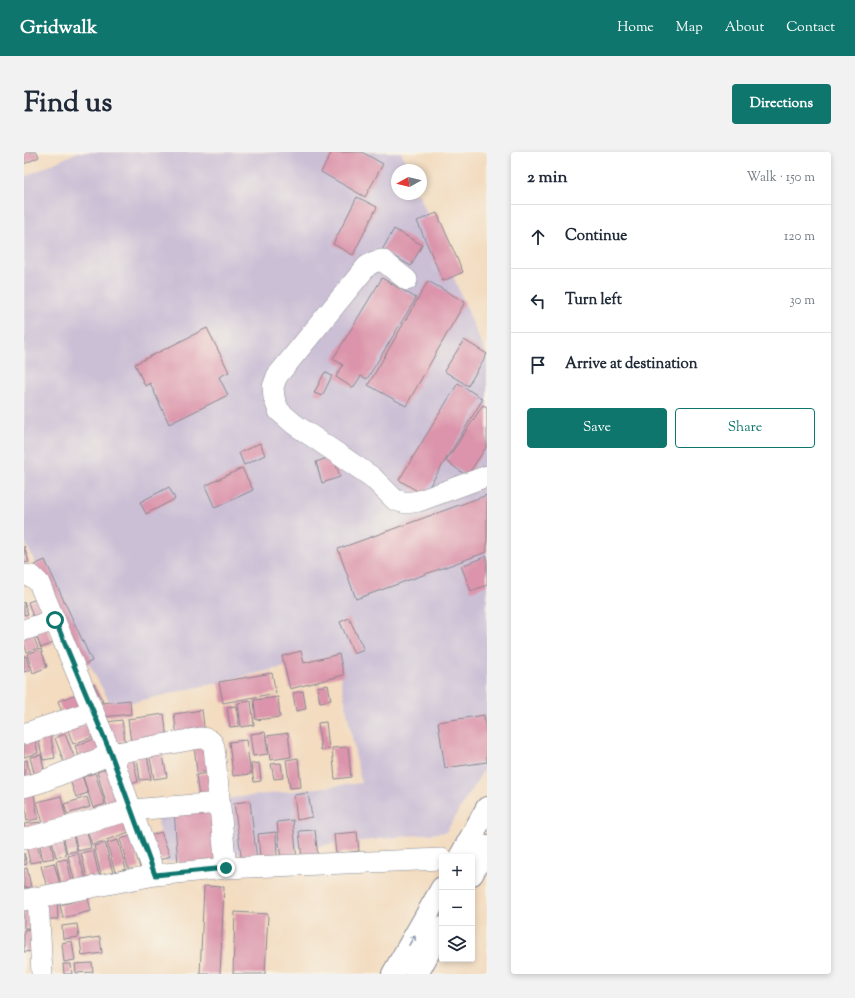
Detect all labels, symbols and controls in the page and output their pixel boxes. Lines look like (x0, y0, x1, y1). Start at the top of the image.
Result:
text: Gridwalk (20, 15, 97, 42)
text: Home (617, 18, 654, 38)
text: Map (676, 18, 703, 38)
text: About (725, 18, 764, 38)
text: Contact (786, 18, 835, 38)
text: Find us (24, 84, 112, 124)
button: Directions (732, 84, 831, 124)
north arrow (391, 164, 427, 200)
text: 2 min (527, 166, 568, 190)
text: Walk · 150 m (746, 169, 815, 187)
icon: ahead (527, 226, 549, 248)
text: Continue (565, 226, 627, 247)
text: 120 m (784, 228, 815, 246)
icon: left (527, 290, 549, 312)
text: Turn left (565, 290, 622, 311)
text: 30 m (789, 292, 815, 310)
icon: arrive (527, 354, 549, 376)
text: Arrive at destination (565, 354, 698, 375)
button: Save (527, 408, 667, 448)
button: Share (675, 408, 815, 448)
route start (46, 611, 64, 629)
map controls (439, 854, 475, 962)
button: + (439, 854, 475, 890)
route end (217, 859, 235, 877)
button: − (439, 890, 475, 926)
button: layers (439, 926, 475, 962)
one-way arrow (409, 934, 417, 946)

